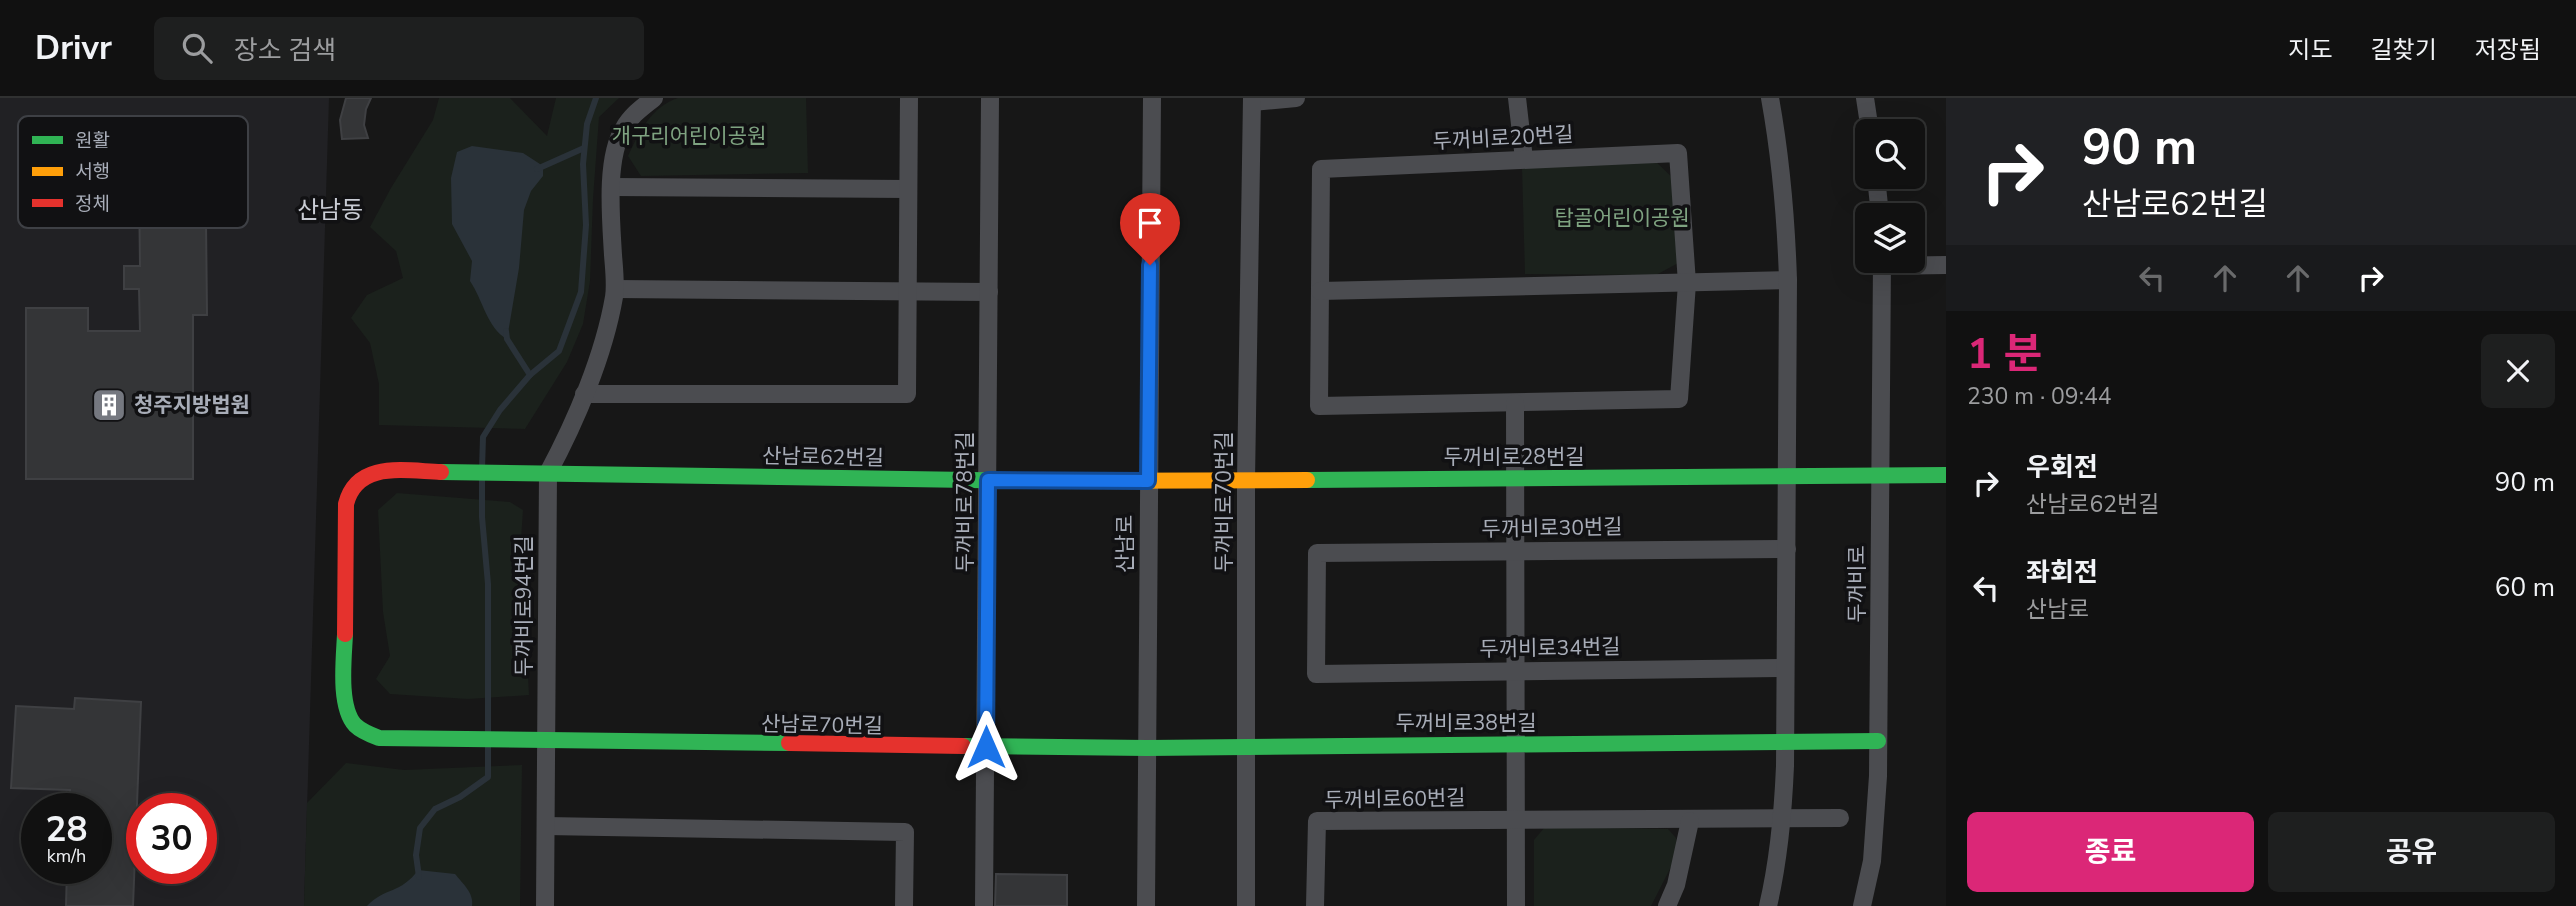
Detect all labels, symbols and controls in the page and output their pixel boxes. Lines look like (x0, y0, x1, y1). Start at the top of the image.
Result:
search box (154, 17, 644, 80)
text: Drivr (35, 26, 112, 71)
icon: search (178, 29, 216, 67)
text: 장소 검색 (234, 33, 336, 68)
text: 지도 (2288, 34, 2333, 66)
text: 길찾기 (2371, 34, 2437, 66)
text: 저장됨 (2475, 34, 2541, 66)
text: 90 m (2082, 114, 2197, 181)
legend (18, 116, 248, 228)
map controls (1855, 119, 1925, 273)
button: search (1855, 119, 1925, 189)
street label: 두꺼비로20번길 (1432, 120, 1574, 156)
park label: 개구리어린이공원 (612, 122, 766, 150)
icon: right (1967, 126, 2058, 217)
text: 원활 (75, 128, 110, 154)
text: 서행 (75, 159, 110, 185)
text: 산남로62번길 (2082, 183, 2268, 226)
text: 정체 (75, 191, 110, 217)
pin (1120, 193, 1180, 265)
district label: 산남동 (297, 194, 363, 226)
button: layers (1855, 203, 1925, 273)
icon: arrive (1131, 204, 1169, 242)
park label: 탑골어린이공원 (1554, 204, 1690, 232)
icon: left (2133, 259, 2171, 297)
icon: ahead (2206, 259, 2244, 297)
icon: ahead (2279, 259, 2317, 297)
icon: right (2352, 259, 2390, 297)
text: 1 분 (1967, 326, 2042, 383)
button: close (2481, 334, 2555, 408)
text: 230 m · 09:44 (1967, 381, 2112, 412)
building icon: 청주지방법원 (90, 386, 128, 424)
place label: 청주지방법원 (134, 391, 250, 419)
street label: 두꺼비로78번길 (951, 431, 979, 573)
street label: 두꺼비로70번길 (1210, 431, 1238, 573)
street label: 산남로62번길 (762, 442, 884, 472)
street label: 두꺼비로28번길 (1443, 443, 1585, 471)
text: 우회전 (2026, 450, 2098, 485)
icon: right (1967, 464, 2005, 502)
text: 90 m (2495, 465, 2555, 500)
text: 산남로62번길 (2026, 489, 2159, 520)
street label: 두꺼비로30번길 (1481, 513, 1623, 543)
street label: 산남로 (1111, 515, 1139, 573)
street label: 두꺼비로94번길 (510, 535, 538, 677)
street label: 두꺼비로 (1843, 545, 1871, 623)
text: 좌회전 (2026, 555, 2098, 590)
icon: left (1967, 569, 2005, 607)
text: 60 m (2495, 570, 2555, 605)
text: 산남로 (2026, 594, 2089, 625)
street label: 두꺼비로34번길 (1479, 633, 1621, 663)
street label: 두꺼비로38번길 (1395, 709, 1537, 737)
street label: 산남로70번길 (761, 710, 883, 740)
position arrow (949, 710, 1023, 784)
street label: 두꺼비로60번길 (1324, 784, 1466, 814)
speed limit sign: 30 (126, 793, 217, 884)
text: 28 (45, 806, 88, 853)
button: 종료 (1967, 812, 2254, 892)
button: 공유 (2268, 812, 2555, 892)
text: km/h (47, 844, 86, 868)

